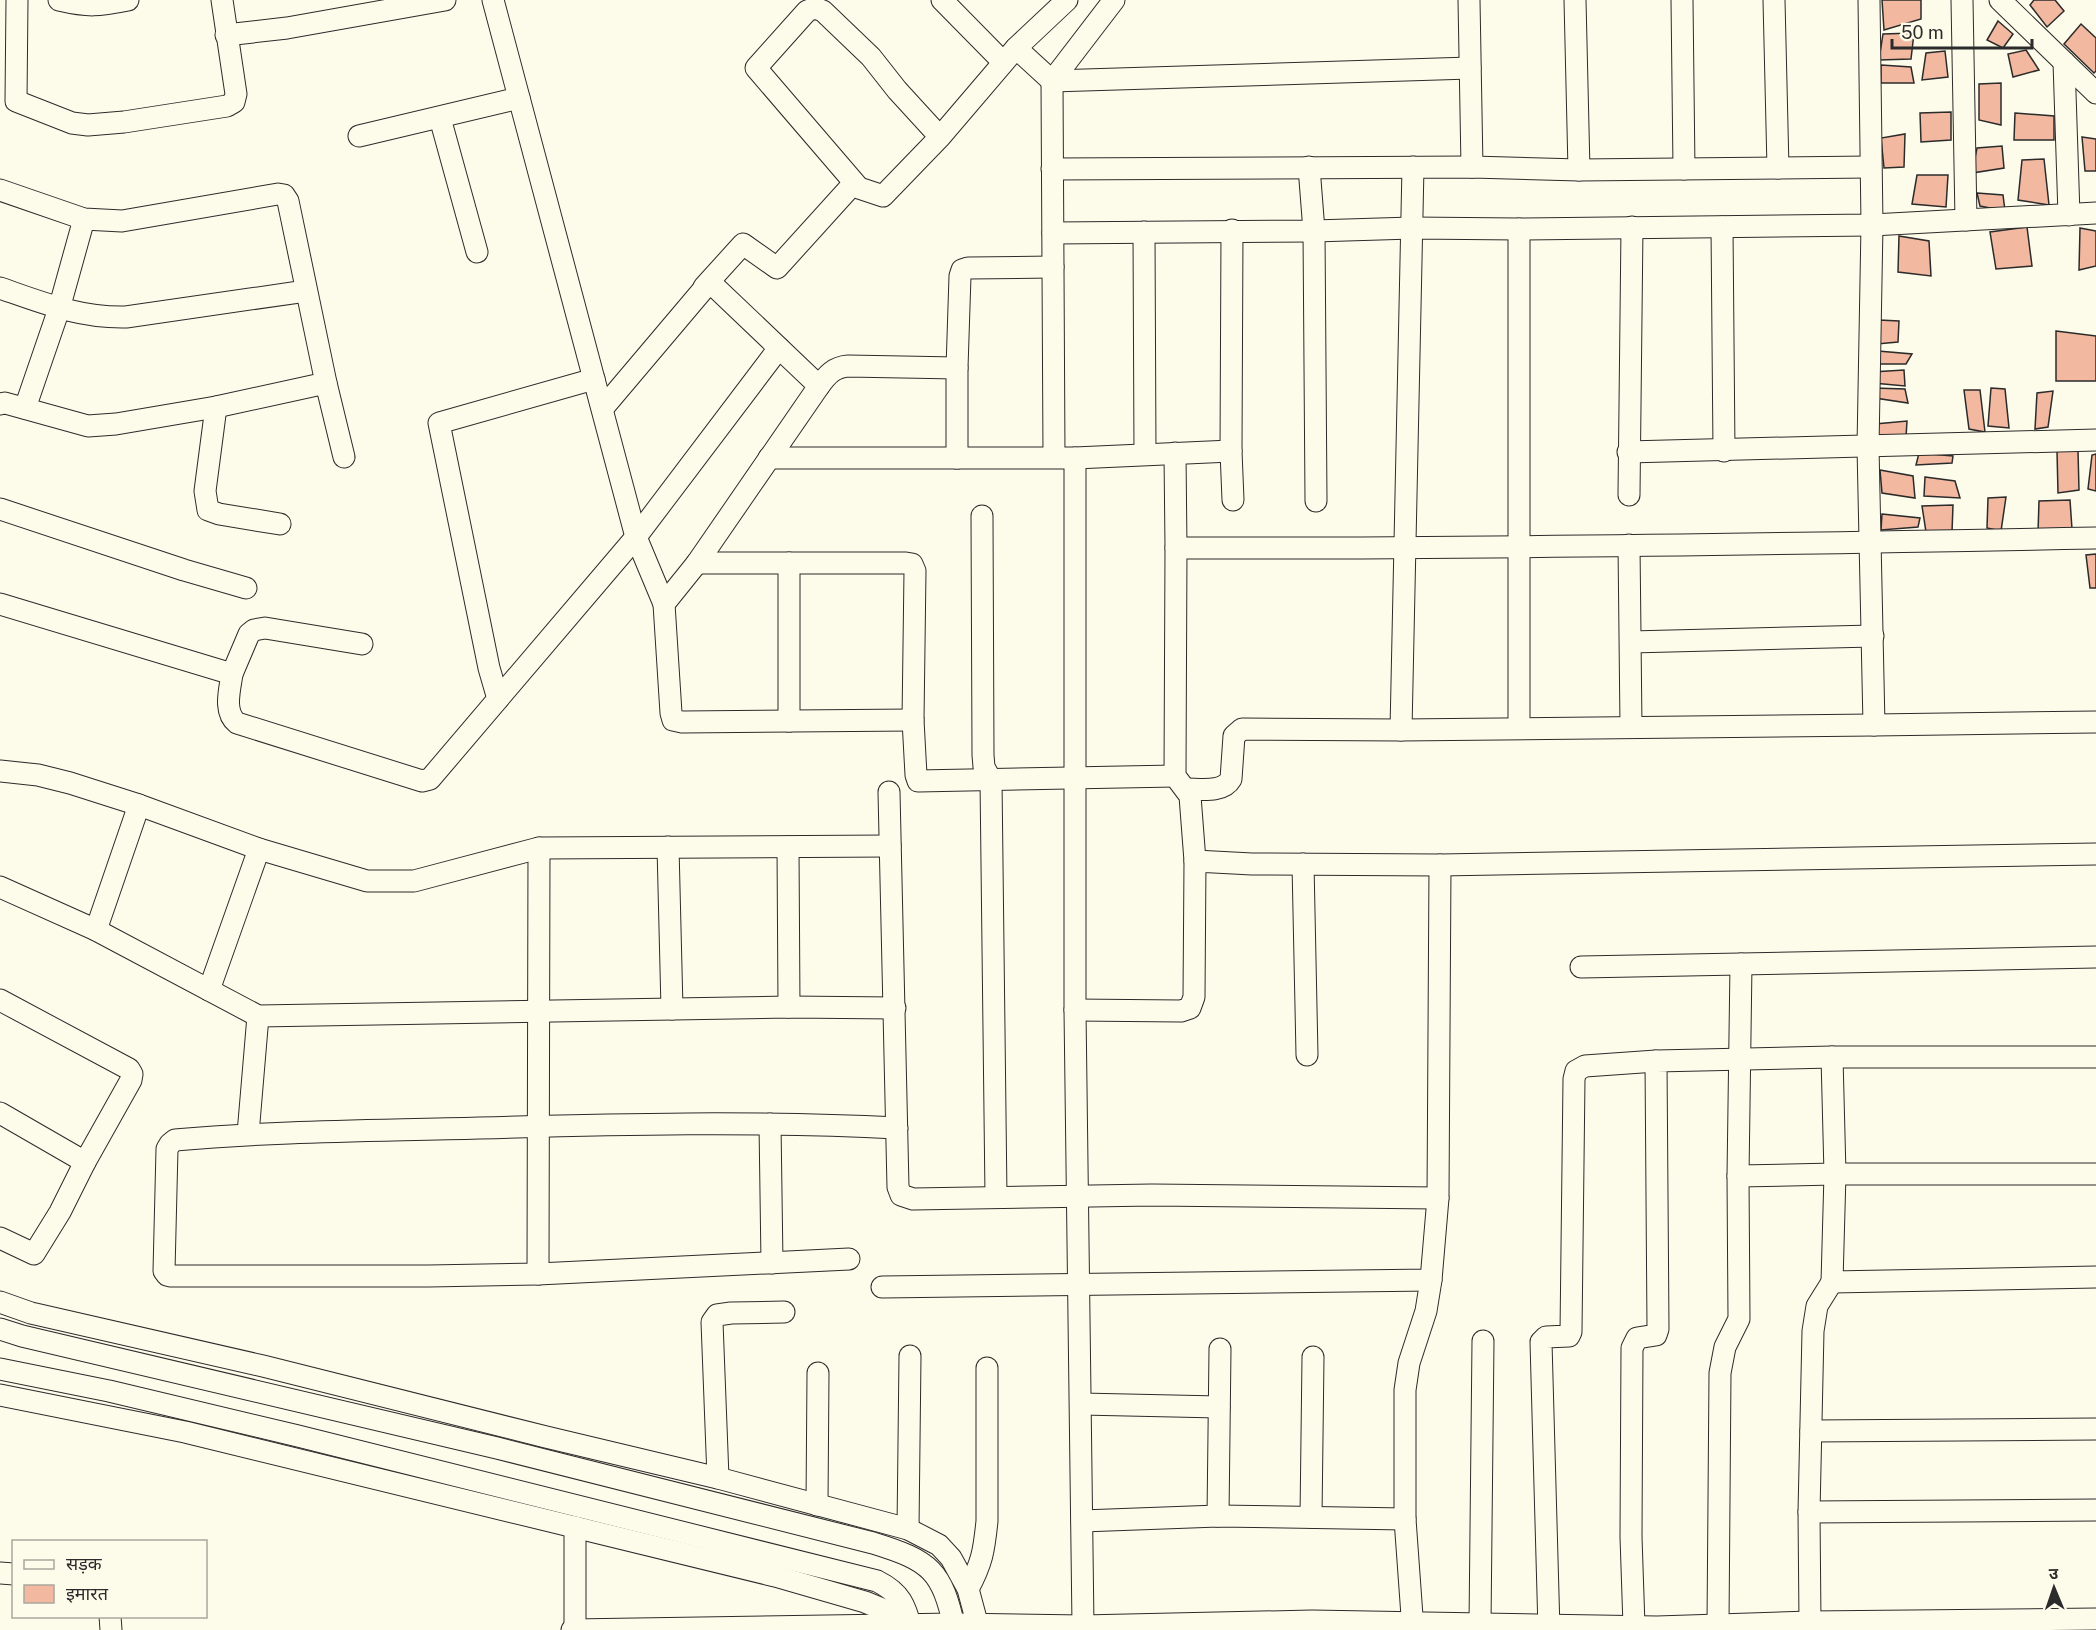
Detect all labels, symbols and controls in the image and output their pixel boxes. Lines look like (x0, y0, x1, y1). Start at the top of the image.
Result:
scale bar (1892, 12, 2032, 50)
text: 50 m (1901, 22, 1944, 43)
legend (12, 1540, 207, 1618)
text: सड़क (66, 1553, 103, 1574)
north arrow (2024, 1558, 2084, 1618)
text: उ (2048, 1564, 2059, 1583)
text: इमारत (66, 1583, 109, 1604)

